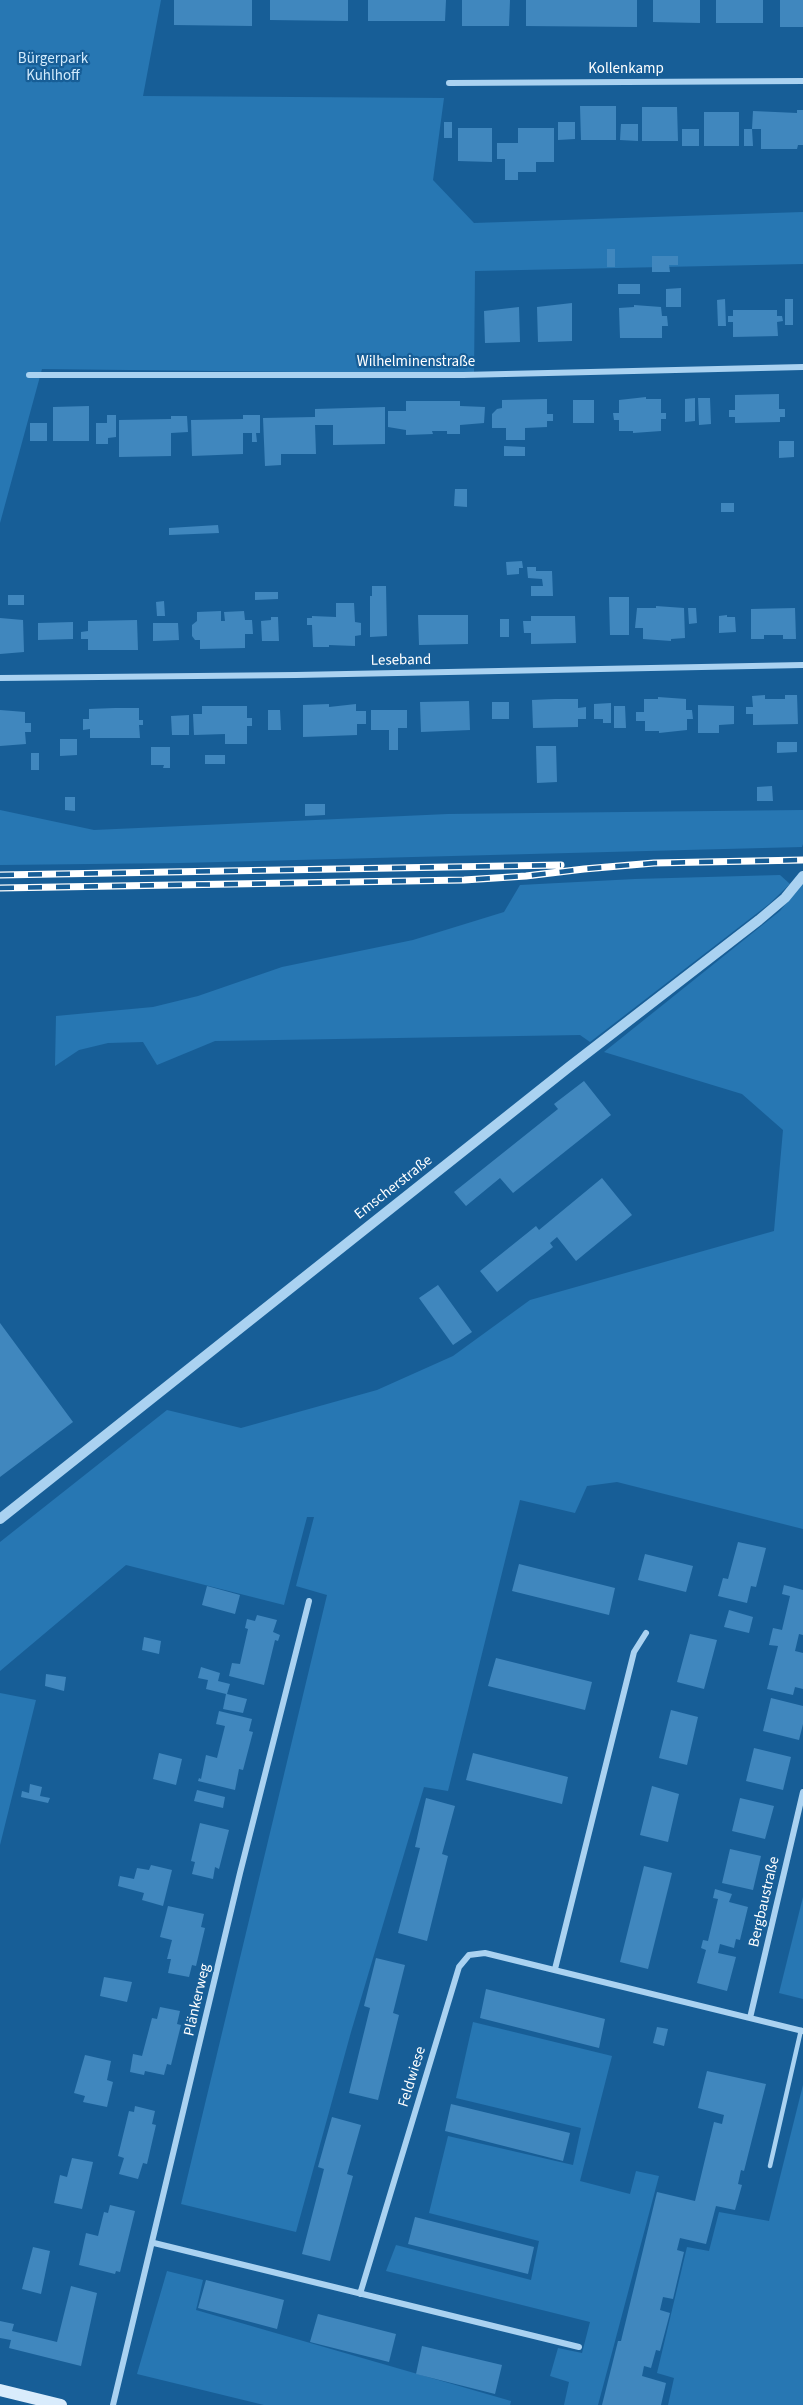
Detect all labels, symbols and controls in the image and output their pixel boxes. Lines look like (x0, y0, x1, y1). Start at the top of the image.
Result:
park label: Bürgerpark Kuhlhoff (18, 51, 88, 86)
street label: Kollenkamp (588, 61, 664, 79)
street label: Wilhelminenstraße (357, 354, 475, 372)
street label: Leseband (371, 651, 431, 671)
street label: Emscherstraße (352, 1152, 436, 1224)
street label: Bergbaustraße (746, 1855, 784, 1949)
street label: Plänkerweg (181, 1962, 215, 2038)
street label: Feldwiese (395, 2045, 431, 2109)

